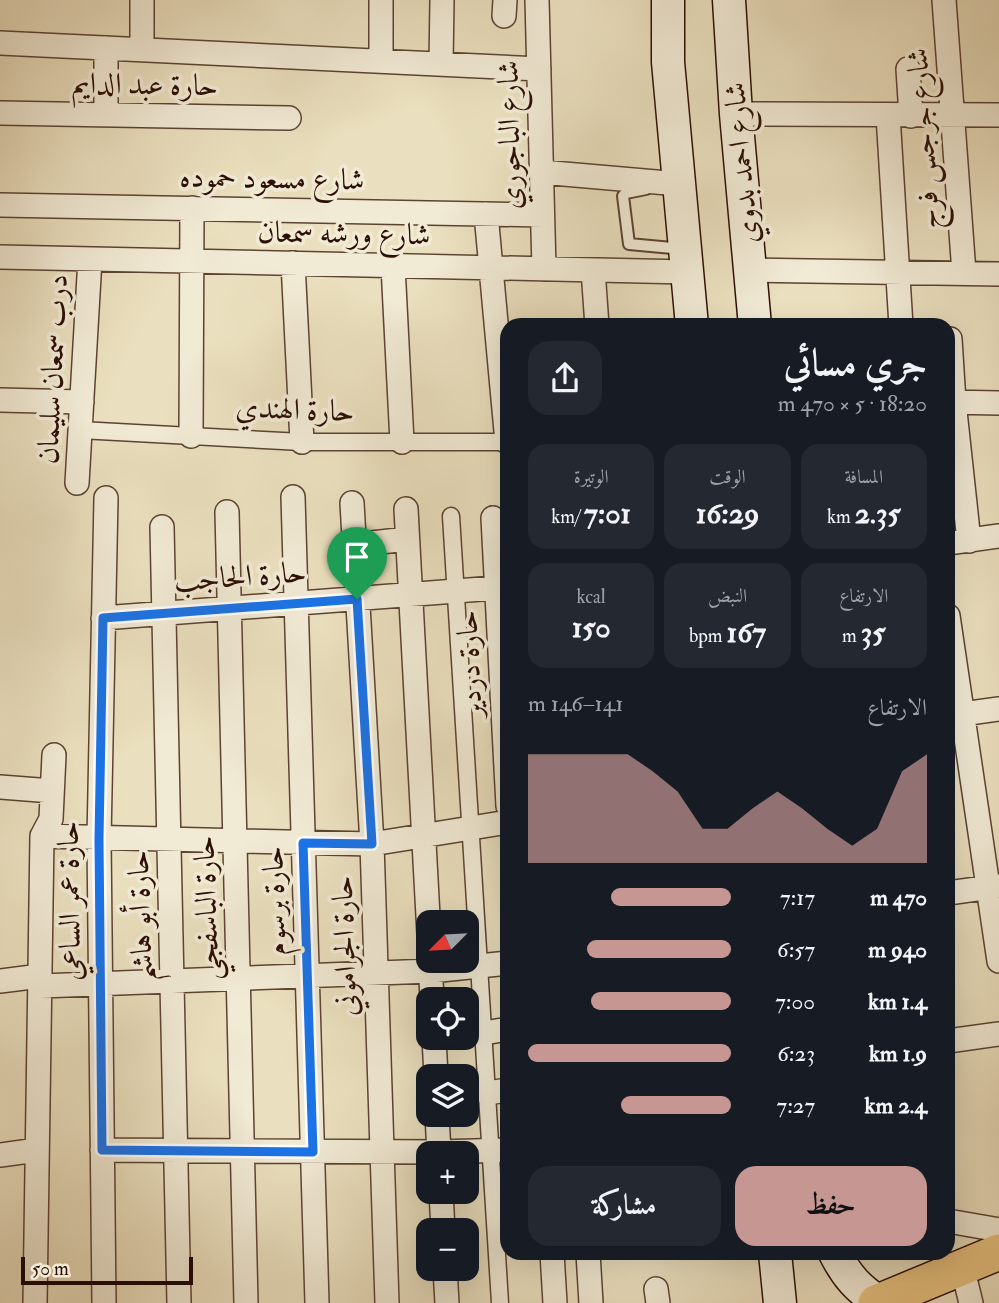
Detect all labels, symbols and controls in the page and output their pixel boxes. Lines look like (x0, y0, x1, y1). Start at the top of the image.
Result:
street label: شارع جرجس فرج (899, 46, 955, 231)
street label: شارع الباجوري (490, 60, 535, 210)
street label: حارة عبد الدايم (71, 65, 218, 111)
street label: شارع احمد بدوي (716, 80, 773, 245)
street label: شارع مسعود حموده (179, 158, 365, 205)
street label: شارع ورشه سمعان (257, 213, 431, 260)
street label: درب سمعان سليمان (29, 273, 76, 465)
text: جري مسائي (784, 339, 927, 387)
button: share (528, 341, 602, 415)
street label: حارة الهندي (235, 389, 355, 435)
text: 18:20 · 5 × 470 m (778, 389, 927, 418)
text: الوتيرة (574, 465, 609, 489)
text: الوقت (709, 465, 746, 489)
text: المسافة (844, 465, 883, 489)
text: 7:01 (584, 495, 631, 532)
text: 16:29 (696, 495, 759, 532)
text: 2.35 (855, 495, 901, 532)
text: /km (551, 505, 584, 529)
text: km (827, 505, 855, 529)
pin (327, 527, 387, 599)
icon: arrive (338, 538, 376, 576)
street label: حارة الحاجب (172, 553, 308, 600)
text: النبض (708, 584, 747, 608)
text: الارتفاع (839, 584, 888, 608)
text: kcal (577, 585, 606, 609)
street label: حارة دردير (448, 609, 491, 722)
text: 150 (572, 609, 611, 646)
text: 167 (727, 614, 766, 651)
text: 35 (861, 614, 886, 651)
text: bpm (689, 624, 727, 648)
text: m (842, 624, 861, 648)
text: 141–146 m (528, 689, 623, 718)
text: الارتفاع (867, 693, 927, 722)
street label: حارة عمر الساعي (50, 821, 94, 981)
street label: حارة الباسفجي (185, 835, 237, 981)
street label: حارة برسوم (254, 845, 302, 956)
street label: حارة أبو هاشم (117, 849, 171, 982)
street label: حارة الجراموني (324, 875, 370, 1017)
text: 7:17 (780, 883, 815, 912)
text: 470 m (870, 883, 927, 912)
north arrow (416, 910, 480, 973)
map controls (416, 910, 479, 1281)
text: 6:57 (777, 935, 815, 964)
text: 940 m (868, 935, 927, 964)
button: locate (416, 987, 479, 1050)
text: 7:00 (775, 987, 815, 1016)
text: 1.4 km (868, 987, 927, 1016)
text: 6:23 (777, 1039, 815, 1068)
text: 1.9 km (869, 1039, 927, 1068)
button: layers (416, 1064, 479, 1127)
text: 7:27 (777, 1091, 815, 1120)
text: 2.4 km (864, 1091, 927, 1120)
button: + (416, 1141, 479, 1204)
button: مشاركة (528, 1166, 721, 1246)
button: حفظ (735, 1166, 927, 1246)
button: − (416, 1218, 479, 1281)
scale bar (21, 1254, 192, 1286)
text: 50 m (32, 1257, 69, 1281)

